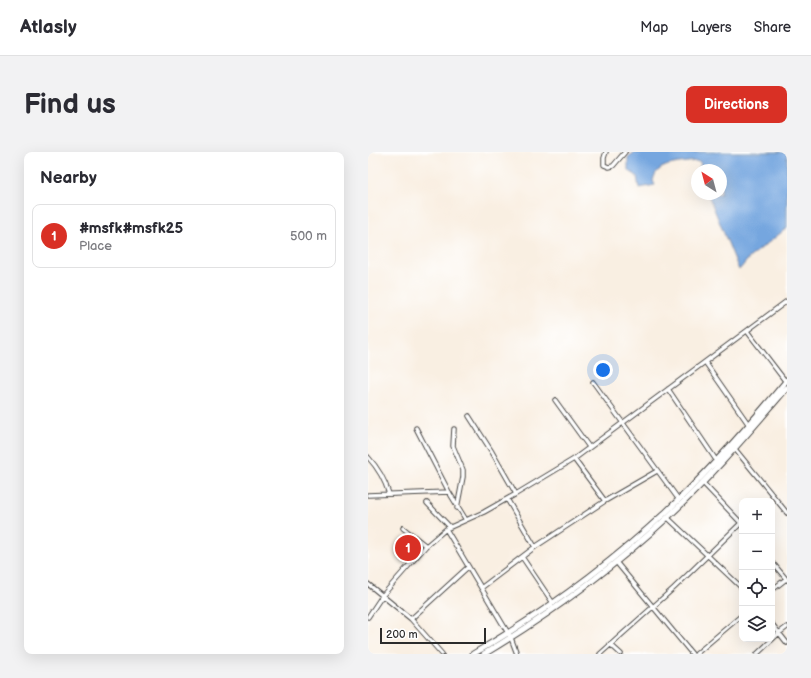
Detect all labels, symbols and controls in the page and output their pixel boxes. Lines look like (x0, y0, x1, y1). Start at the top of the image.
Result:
text: Atlasly (20, 16, 77, 39)
text: Map (640, 19, 668, 36)
text: Layers (690, 19, 732, 36)
text: Share (754, 19, 791, 36)
button: Directions (686, 86, 787, 123)
text: Find us (24, 88, 116, 121)
north arrow (691, 164, 727, 200)
text: Nearby (40, 168, 97, 188)
text: #msfk#msfk25 (79, 219, 183, 238)
text: 1 (51, 228, 57, 244)
text: 500 m (290, 228, 327, 244)
text: Place (79, 238, 112, 254)
your location (593, 360, 613, 380)
map controls (739, 498, 775, 642)
button: + (739, 498, 775, 534)
pin: 1 (395, 533, 421, 563)
button: − (739, 534, 775, 570)
button: locate (739, 570, 775, 606)
button: layers (739, 606, 775, 642)
scale bar (380, 626, 486, 645)
text: 200 m (386, 628, 418, 641)

